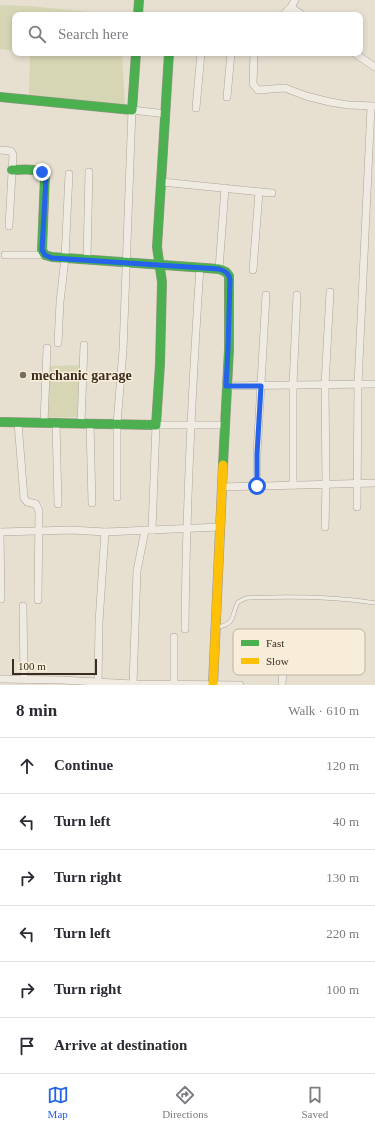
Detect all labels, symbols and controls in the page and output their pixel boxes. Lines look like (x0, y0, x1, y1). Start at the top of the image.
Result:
search box (12, 12, 363, 56)
icon: search (26, 23, 48, 45)
text: Search here (58, 26, 128, 42)
route end (33, 163, 51, 181)
place label: mechanic garage (31, 368, 132, 383)
marker: mechanic garage (18, 370, 28, 380)
route start (248, 477, 266, 495)
legend (233, 629, 365, 675)
text: Fast (266, 637, 284, 649)
text: Slow (266, 655, 289, 667)
scale bar (12, 657, 97, 676)
text: 100 m (18, 660, 46, 672)
text: 8 min (16, 701, 57, 720)
text: Walk · 610 m (288, 703, 359, 718)
icon: ahead (16, 755, 38, 777)
text: Continue (54, 757, 113, 773)
text: 120 m (326, 758, 359, 773)
icon: left (16, 811, 38, 833)
text: Turn left (54, 813, 111, 829)
text: 40 m (333, 814, 359, 829)
icon: right (16, 867, 38, 889)
text: Turn right (54, 869, 121, 885)
text: 130 m (326, 870, 359, 885)
icon: left (16, 923, 38, 945)
text: Turn left (54, 925, 111, 941)
text: 220 m (326, 926, 359, 941)
icon: right (16, 979, 38, 1001)
text: Turn right (54, 981, 121, 997)
text: 100 m (326, 982, 359, 997)
icon: arrive (16, 1035, 38, 1057)
text: Arrive at destination (54, 1037, 187, 1053)
tab: Map (47, 1084, 69, 1120)
tab: Directions (162, 1084, 208, 1120)
tab: Saved (301, 1084, 328, 1120)

